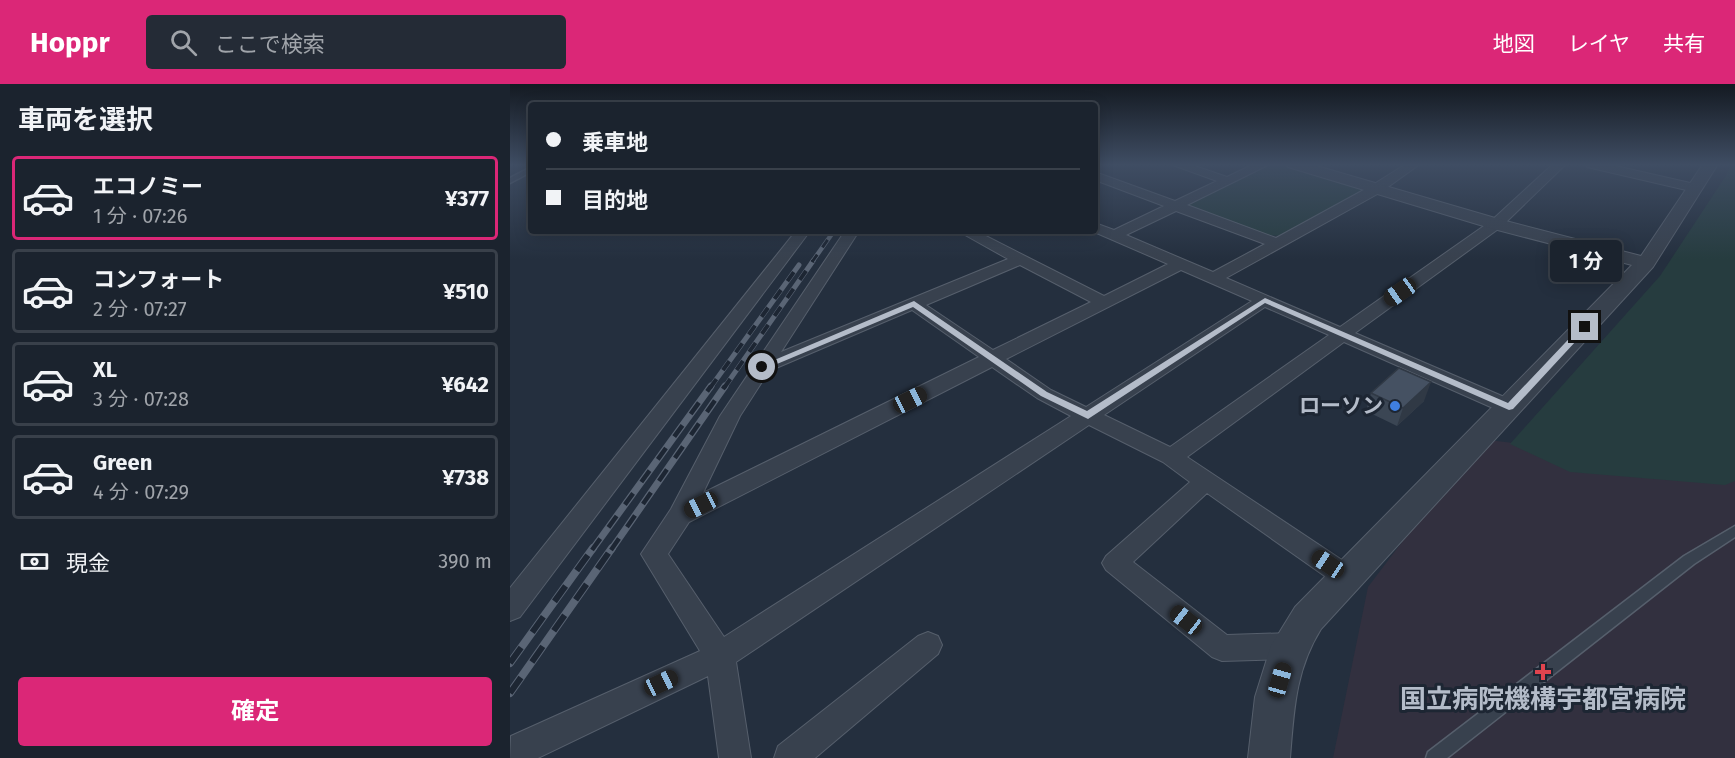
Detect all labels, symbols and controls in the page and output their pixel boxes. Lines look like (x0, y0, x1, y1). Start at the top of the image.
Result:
search box (146, 15, 566, 69)
text: Hoppr (30, 26, 110, 59)
icon: search (167, 26, 200, 59)
text: ここで検索 (215, 31, 325, 58)
text: 地図 (1493, 31, 1535, 57)
text: レイヤ (1568, 31, 1630, 57)
text: 共有 (1663, 31, 1705, 57)
text: 車両を選択 (18, 104, 153, 136)
text: 乗車地 (582, 129, 648, 156)
icon: car (21, 171, 75, 225)
text: エコノミー (93, 173, 203, 200)
text: ¥377 (445, 185, 489, 212)
text: 目的地 (582, 187, 648, 214)
text: 1 分 · 07:26 (93, 204, 187, 228)
callout: 1 分 (1549, 240, 1621, 282)
text: 1 分 (1569, 249, 1603, 273)
icon: car (21, 264, 75, 318)
text: コンフォート (93, 266, 224, 293)
car (1380, 274, 1420, 310)
text: ¥510 (443, 278, 489, 305)
text: 2 分 · 07:27 (93, 297, 187, 321)
route end (1571, 313, 1598, 340)
route start (748, 353, 775, 380)
text: XL (93, 356, 117, 383)
icon: car (21, 357, 75, 411)
text: ¥642 (441, 371, 489, 398)
car (890, 384, 930, 416)
text: 3 分 · 07:28 (93, 387, 189, 411)
place label: ローソン (1299, 393, 1383, 419)
marker: ローソン (1388, 399, 1402, 413)
text: Green (93, 449, 152, 476)
icon: car (21, 450, 75, 504)
text: ¥738 (442, 464, 489, 491)
text: 4 分 · 07:29 (93, 480, 189, 504)
car (681, 489, 721, 521)
icon: cash (18, 545, 51, 578)
car (1308, 546, 1348, 582)
text: 390 m (438, 549, 492, 573)
text: 現金 (66, 550, 110, 577)
car (1166, 602, 1206, 638)
car (1266, 660, 1294, 700)
marker: 国立病院機構宇都宮病院 (1534, 663, 1552, 681)
car (641, 667, 681, 699)
button: 確定 (18, 677, 492, 746)
place label: 国立病院機構宇都宮病院 (1400, 684, 1686, 715)

